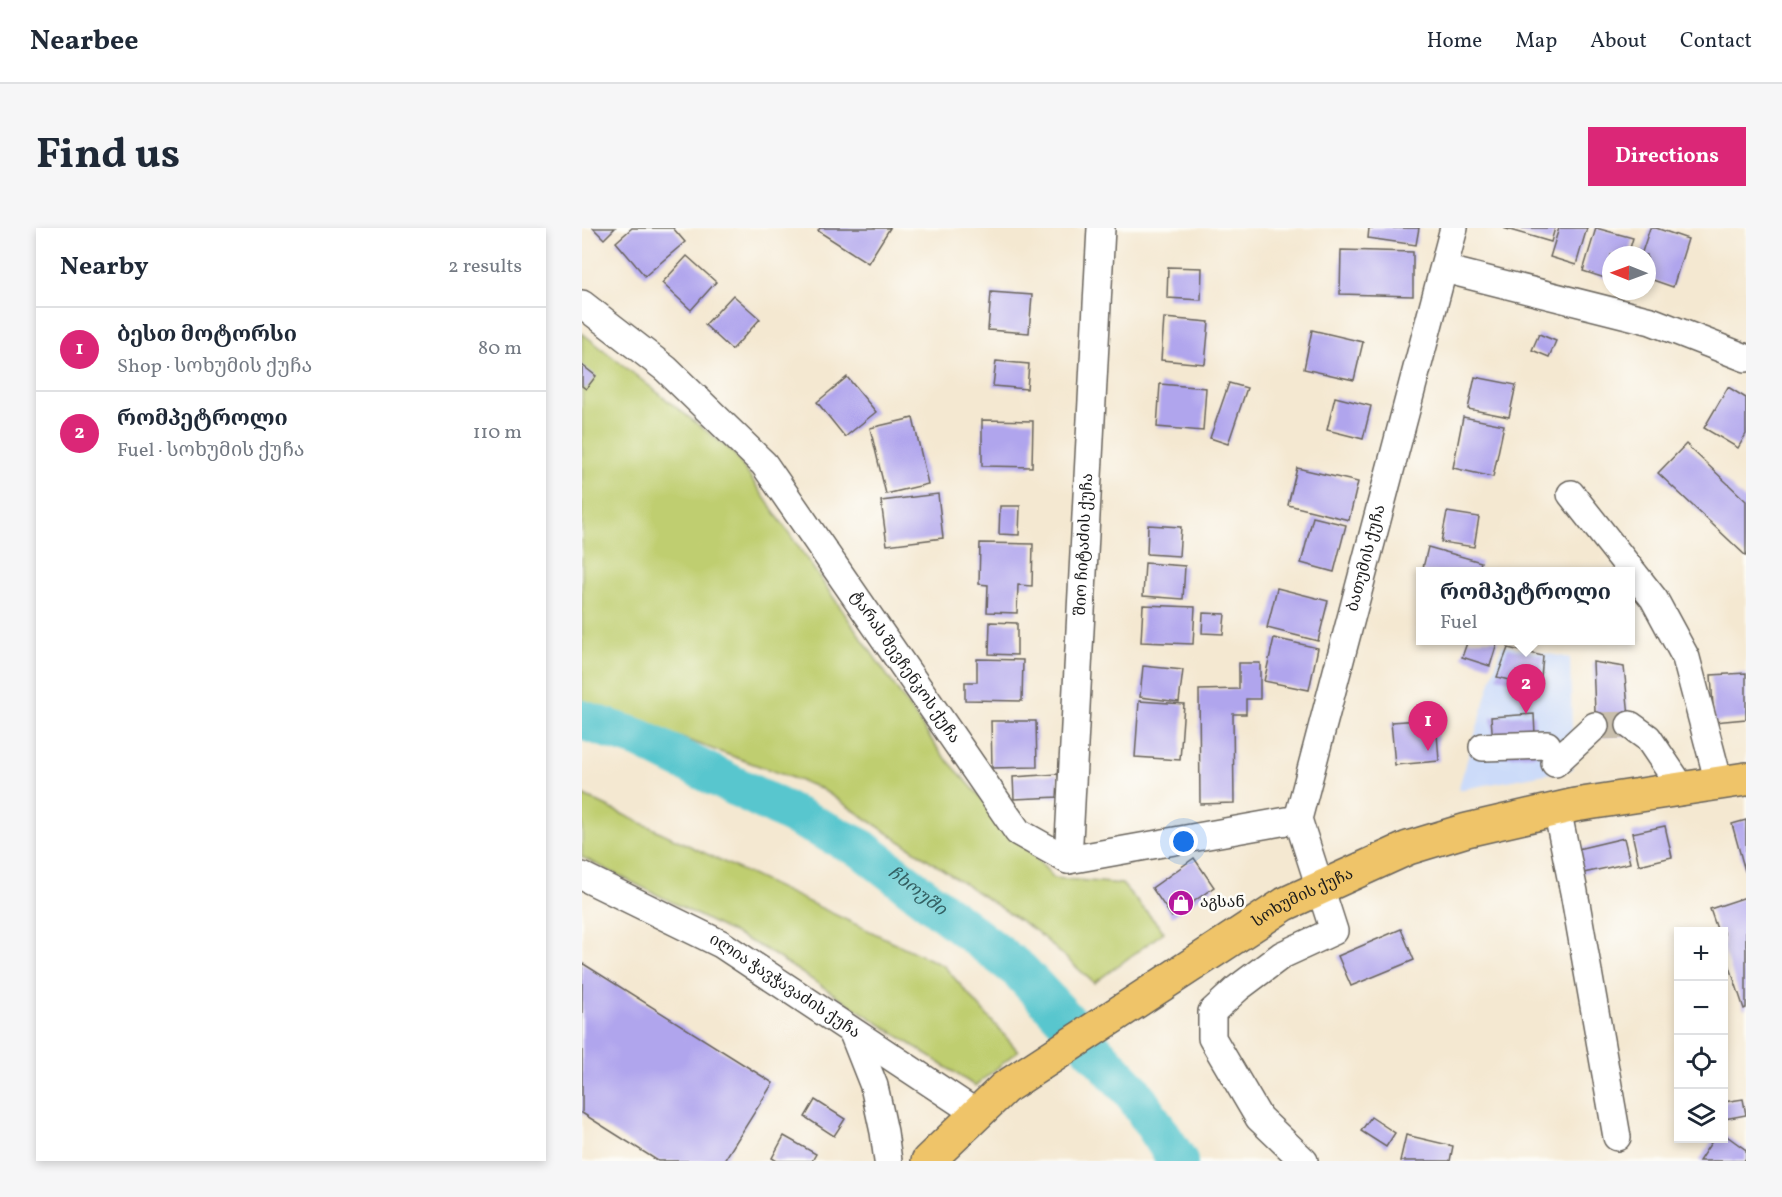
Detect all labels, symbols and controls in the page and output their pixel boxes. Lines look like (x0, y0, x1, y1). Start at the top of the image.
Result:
text: Nearbee (30, 22, 139, 61)
text: Home (1427, 27, 1482, 56)
text: Map (1515, 27, 1557, 56)
text: About (1590, 27, 1647, 56)
text: Contact (1680, 27, 1752, 56)
text: Find us (36, 127, 180, 186)
button: Directions (1588, 127, 1746, 186)
north arrow (1602, 246, 1656, 300)
text: Nearby (60, 249, 149, 285)
text: 2 results (448, 253, 522, 281)
text: ბესთ მოტორსი (117, 320, 297, 351)
text: 1 (75, 335, 84, 363)
text: 80 m (478, 335, 522, 363)
text: Shop · სოხუმის ქუჩა (117, 353, 312, 381)
text: რომპეტროლი (117, 404, 288, 435)
text: 2 (74, 419, 85, 447)
text: 110 m (473, 419, 522, 447)
text: Fuel · სოხუმის ქუჩა (117, 437, 305, 465)
street label: შიო ჩიტაძის ქუჩა (1070, 473, 1099, 616)
street label: ბათუმის ქუჩა (1342, 502, 1391, 614)
popup (1416, 567, 1635, 645)
text: რომპეტროლი (1440, 578, 1611, 609)
street label: ტარას შევჩენკოს ქუჩა (844, 587, 965, 748)
text: Fuel (1440, 609, 1477, 637)
pin: 2 (1506, 664, 1546, 714)
pin: 1 (1408, 702, 1448, 751)
your location (1169, 827, 1198, 856)
water label: ჩხოუში (882, 860, 953, 923)
street label: სოხუმის ქუჩა (1248, 863, 1357, 933)
shop icon: აგსან (1166, 888, 1196, 918)
place label: აგსან (1200, 892, 1245, 914)
map controls (1674, 927, 1728, 1143)
button: + (1674, 927, 1728, 981)
street label: ილია ჭავჭავაძის ქუჩა (706, 929, 864, 1044)
button: − (1674, 981, 1728, 1035)
button: locate (1674, 1035, 1728, 1089)
button: layers (1674, 1089, 1728, 1143)

